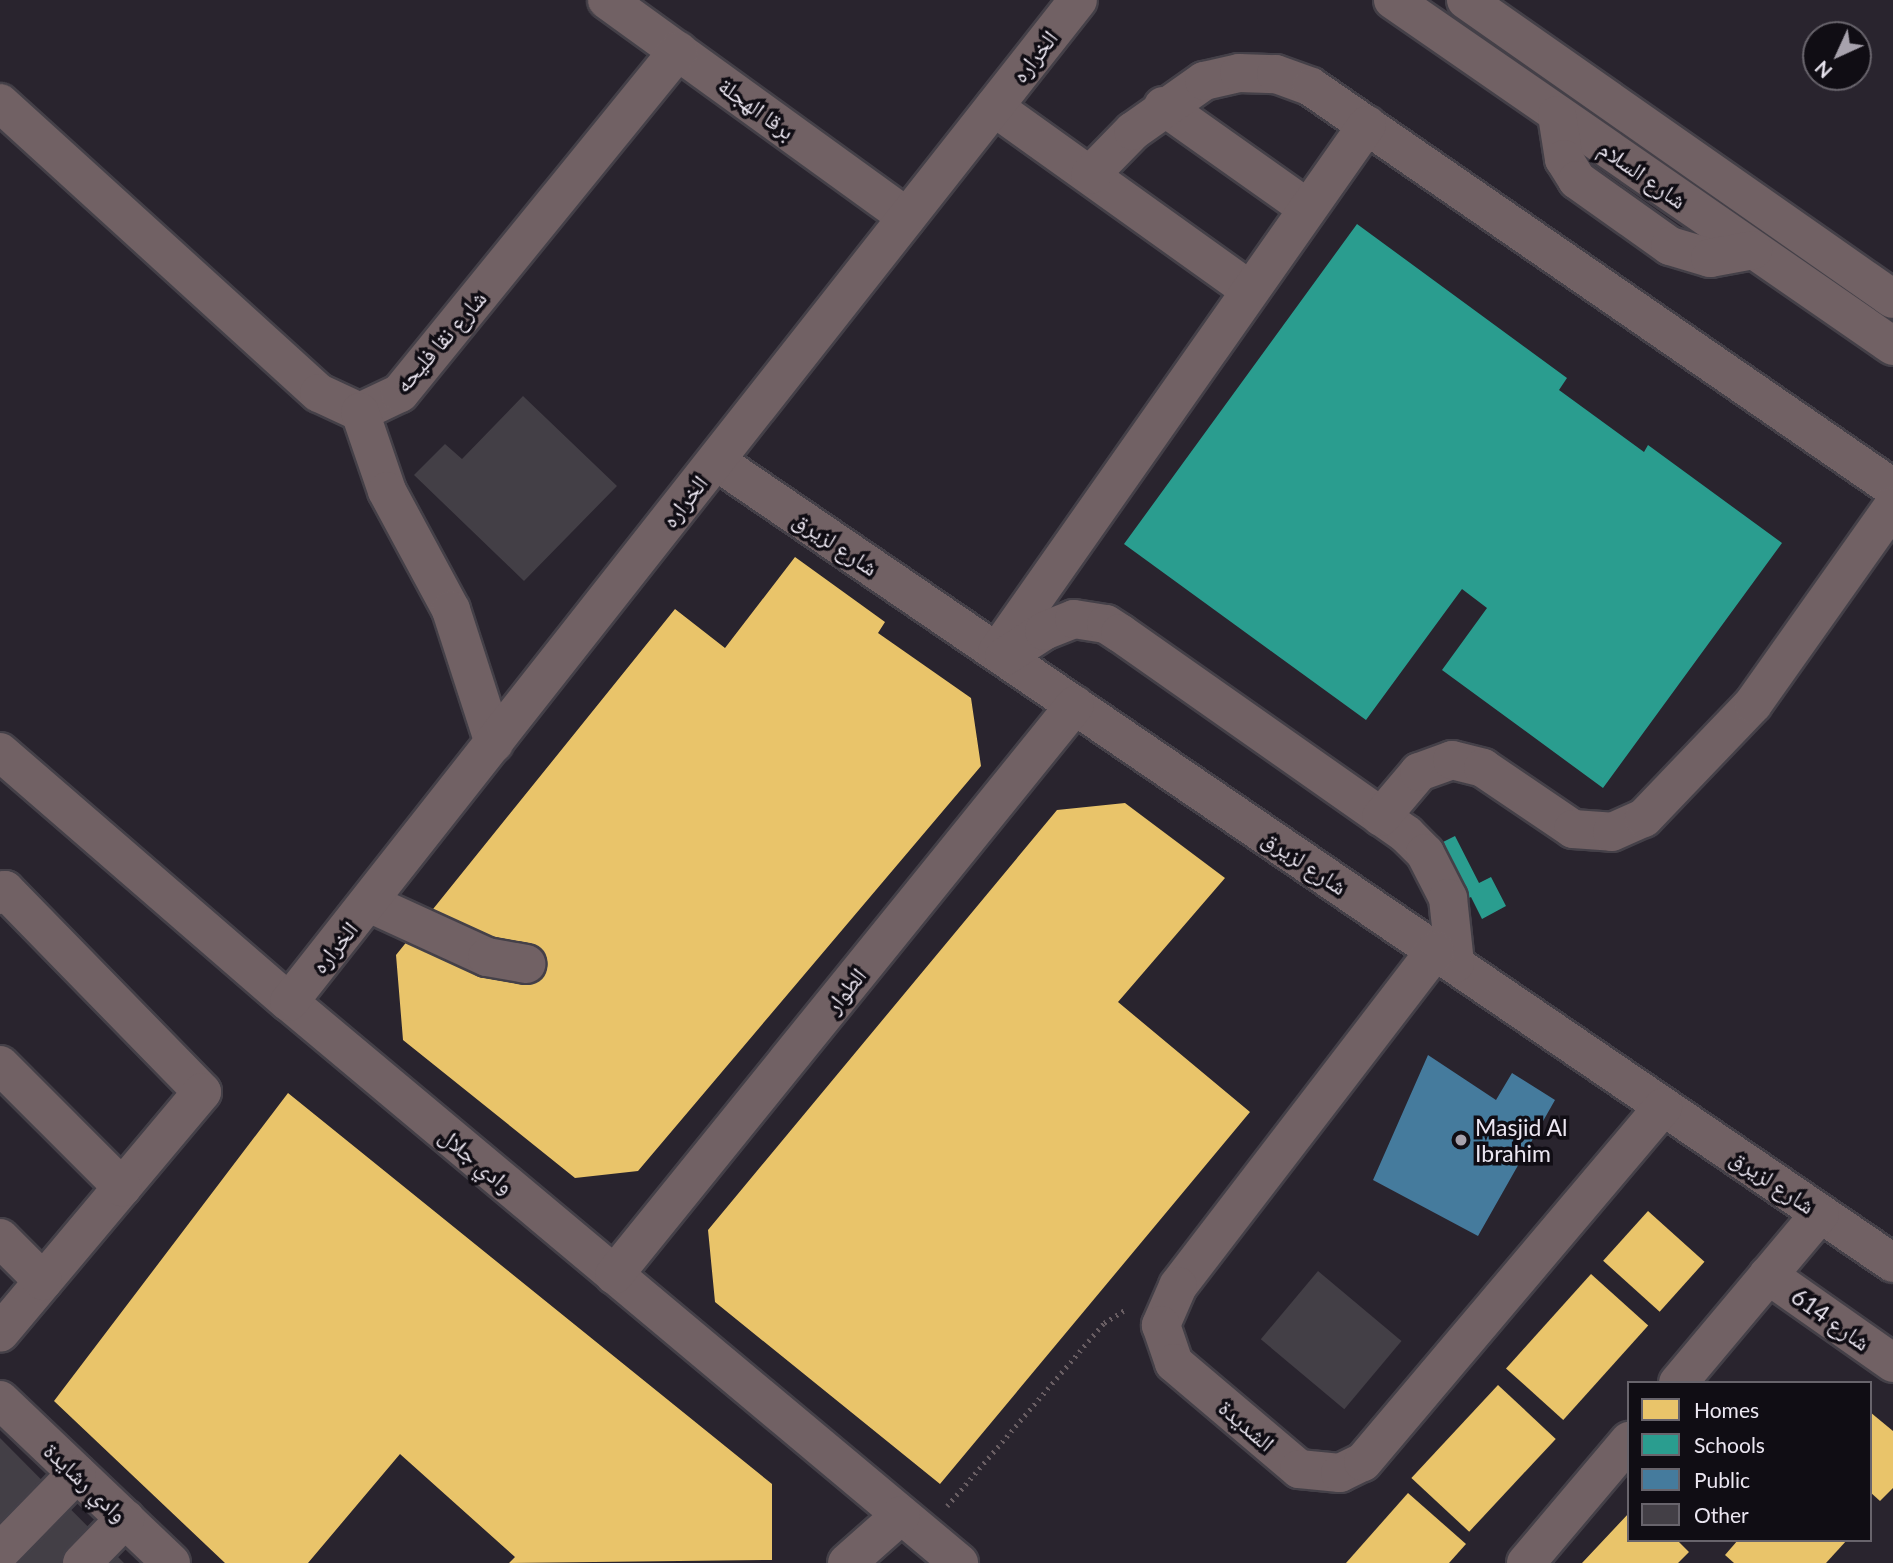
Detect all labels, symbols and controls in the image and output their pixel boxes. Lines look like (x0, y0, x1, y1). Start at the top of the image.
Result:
north arrow (1802, 21, 1872, 91)
street label: الخراره (1005, 24, 1063, 88)
text: N (1810, 56, 1837, 83)
street label: برقا الهجلة (714, 71, 800, 145)
street label: شارع السلام (1594, 134, 1692, 214)
street label: شارع نقا فليحه (388, 284, 492, 398)
street label: الخراره (655, 469, 713, 533)
street label: شارع لزيرق (789, 505, 883, 581)
street label: شارع لزيرق (1258, 824, 1352, 900)
street label: الخراره (305, 916, 363, 978)
street label: الطوار (819, 962, 871, 1018)
place label: Masjid Al Ibrahim (1475, 1113, 1568, 1167)
street label: وادي جلال (434, 1121, 520, 1199)
marker: Masjid Al Ibrahim (1453, 1132, 1469, 1148)
street label: شارع لزيرق (1726, 1143, 1820, 1219)
street label: شارع 614 (1786, 1282, 1876, 1356)
legend (1627, 1381, 1872, 1542)
street label: الشديدة (1214, 1393, 1280, 1457)
text: Homes (1694, 1397, 1759, 1422)
text: Schools (1694, 1432, 1765, 1457)
street label: وادي رشايدة (39, 1436, 133, 1528)
text: Public (1694, 1467, 1750, 1492)
text: Other (1694, 1502, 1749, 1527)

